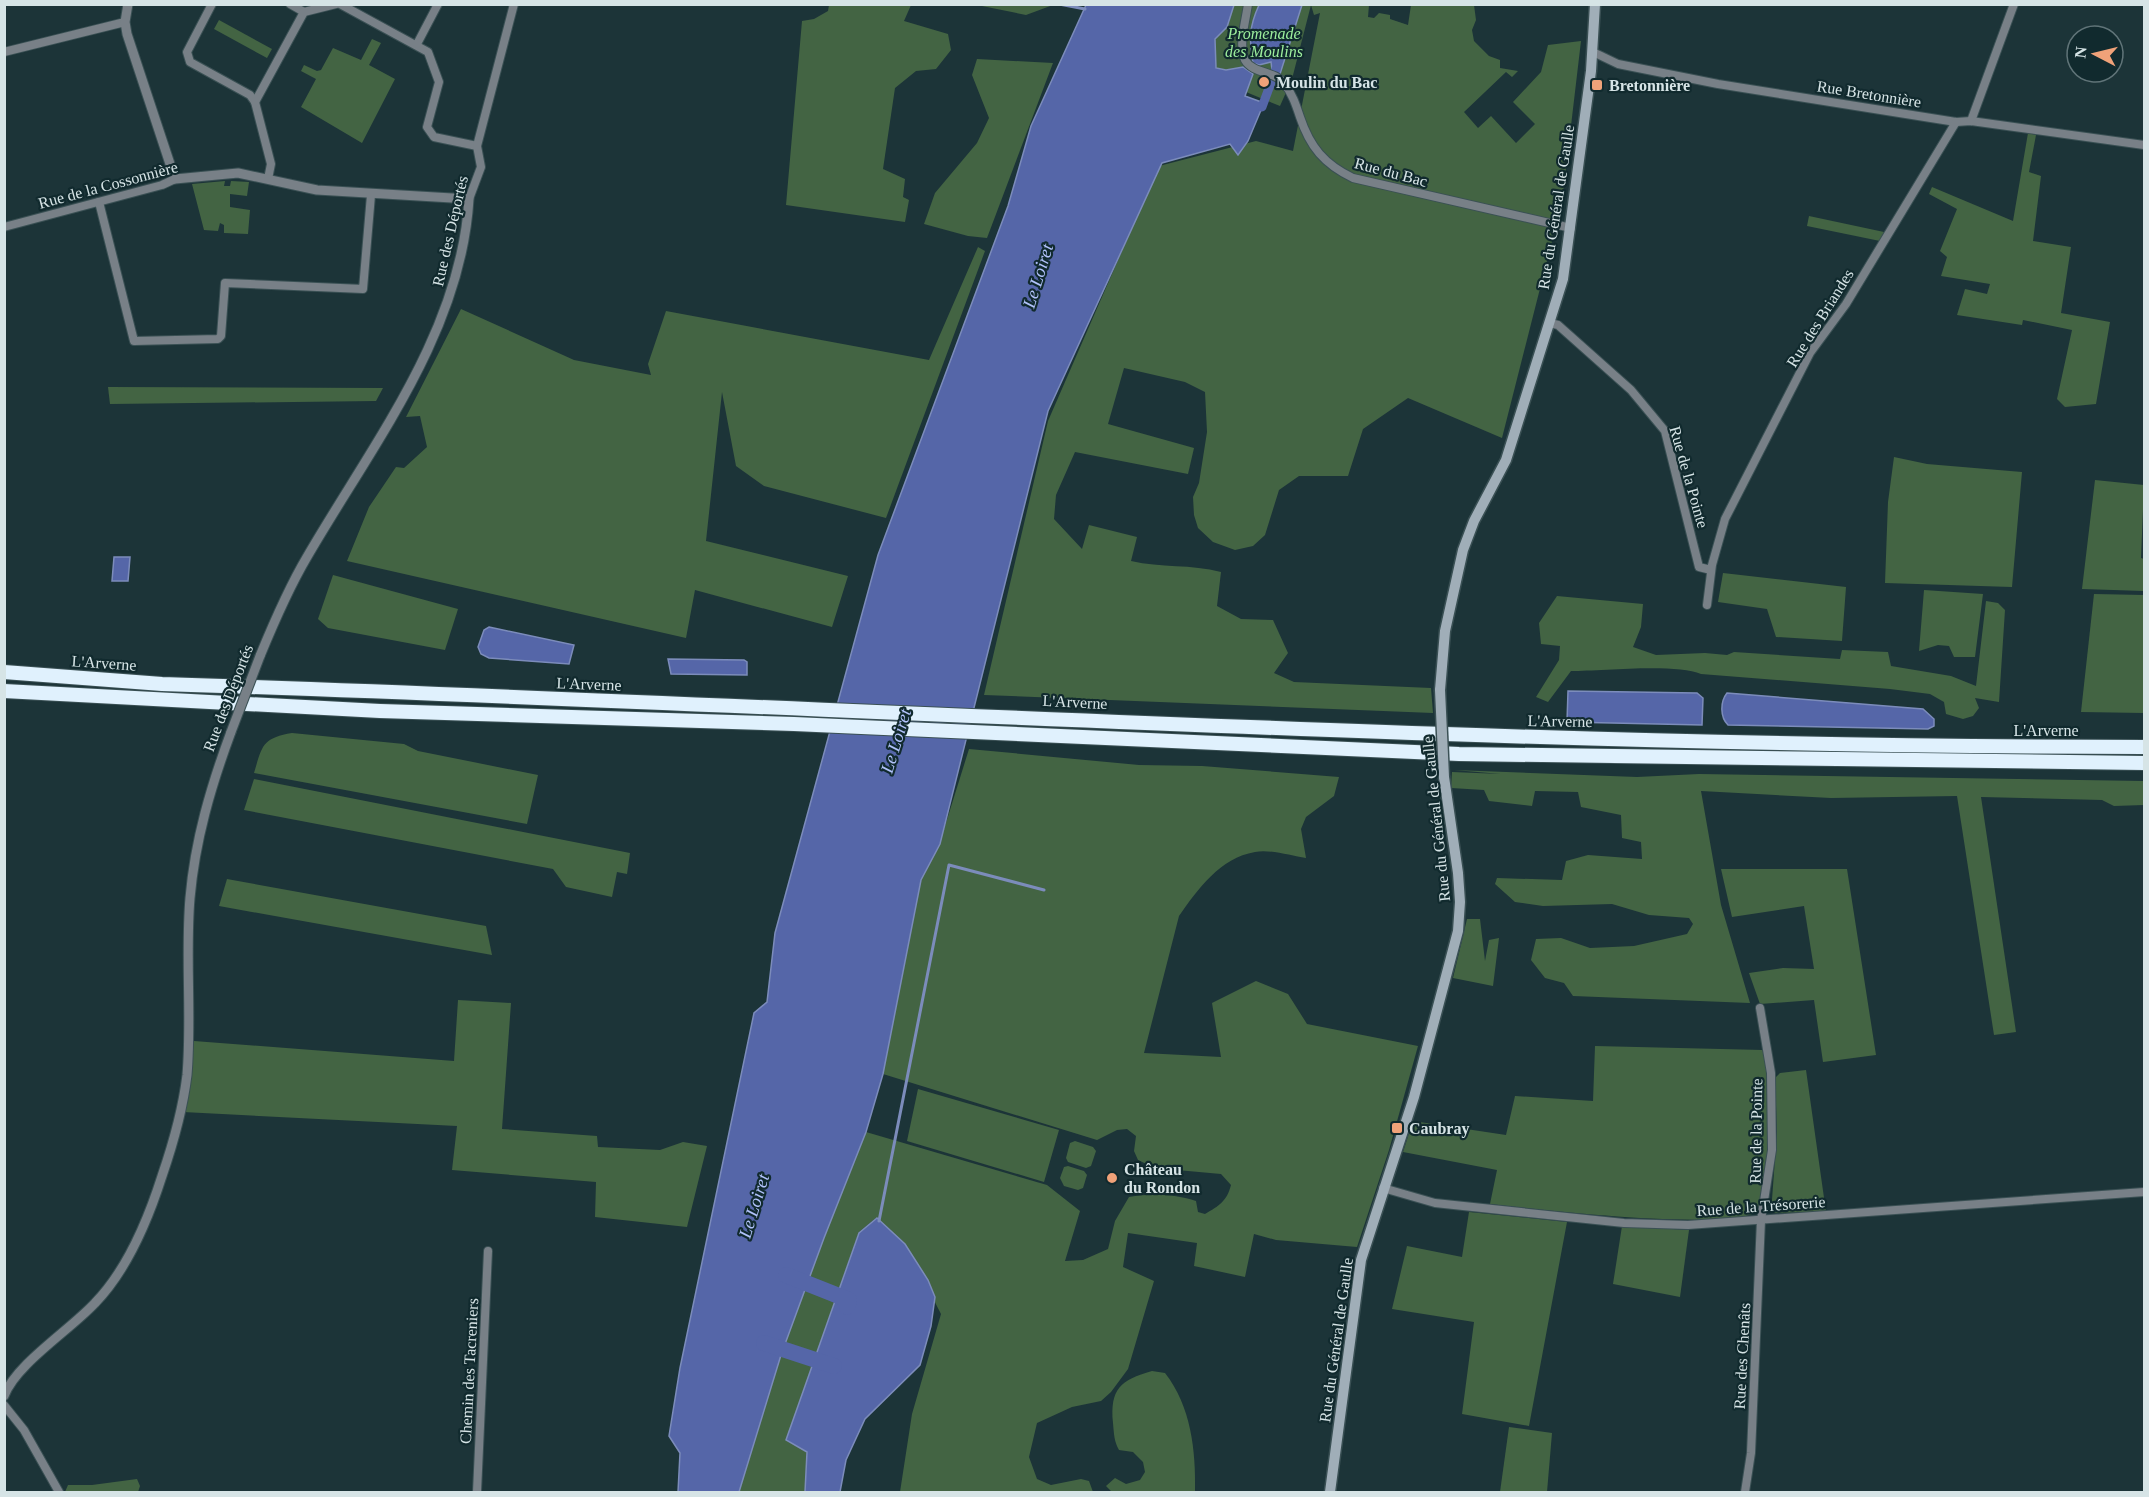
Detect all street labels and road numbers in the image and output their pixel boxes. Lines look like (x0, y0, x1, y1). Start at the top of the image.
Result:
street label: Rue Bretonnière (1816, 77, 1922, 111)
street label: Rue du Général de Gaulle (1535, 124, 1577, 290)
street label: Rue du Bac (1353, 154, 1429, 190)
street label: Rue de la Cossonnière (36, 158, 180, 212)
street label: Rue des Déportés (429, 174, 472, 288)
street label: Rue des Briandes (1783, 266, 1857, 370)
street label: Rue de la Pointe (1666, 424, 1712, 530)
street label: Rue des Déportés (200, 642, 257, 754)
street label: L'Arverne (71, 652, 137, 674)
street label: L'Arverne (556, 674, 622, 694)
street label: L'Arverne (1042, 692, 1108, 712)
street label: L'Arverne (1527, 712, 1593, 730)
street label: L'Arverne (2013, 722, 2079, 739)
street label: Rue du Général de Gaulle (1419, 735, 1453, 903)
street label: Rue de la Pointe (1747, 1078, 1765, 1184)
street label: Rue de la Trésorerie (1696, 1193, 1826, 1219)
street label: Rue du Général de Gaulle (1316, 1257, 1356, 1423)
street label: Chemin des Tacreniers (457, 1298, 481, 1444)
street label: Rue des Chenâts (1731, 1302, 1753, 1410)

